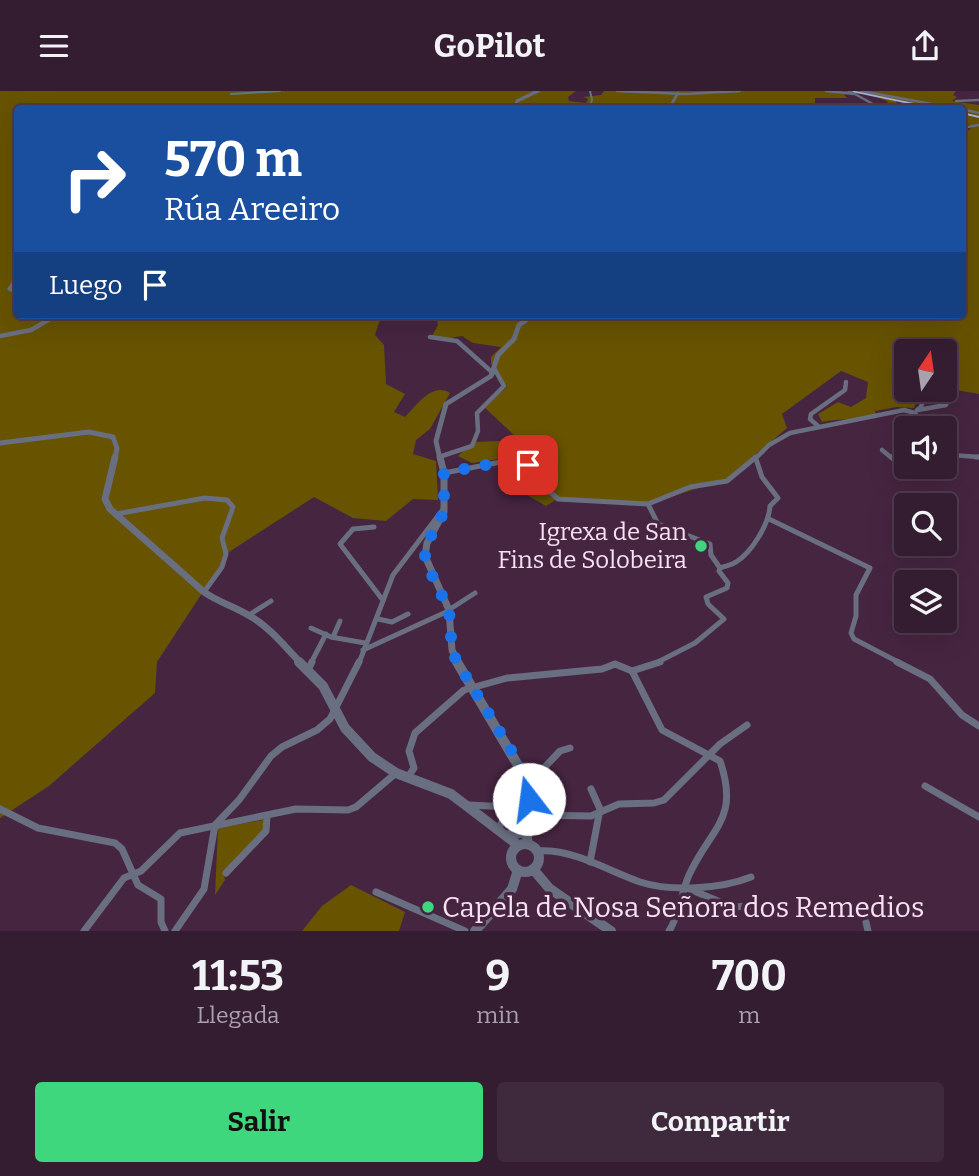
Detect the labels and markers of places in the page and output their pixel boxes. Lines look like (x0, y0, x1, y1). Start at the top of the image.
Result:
pin (498, 435, 558, 495)
place label: Igrexa de San Fins de Solobeira (497, 518, 687, 574)
marker: Igrexa de San Fins de Solobeira (693, 538, 709, 554)
place label: Capela de Nosa Señora dos Remedios (442, 891, 924, 924)
marker: Capela de Nosa Señora dos Remedios (420, 899, 436, 915)

